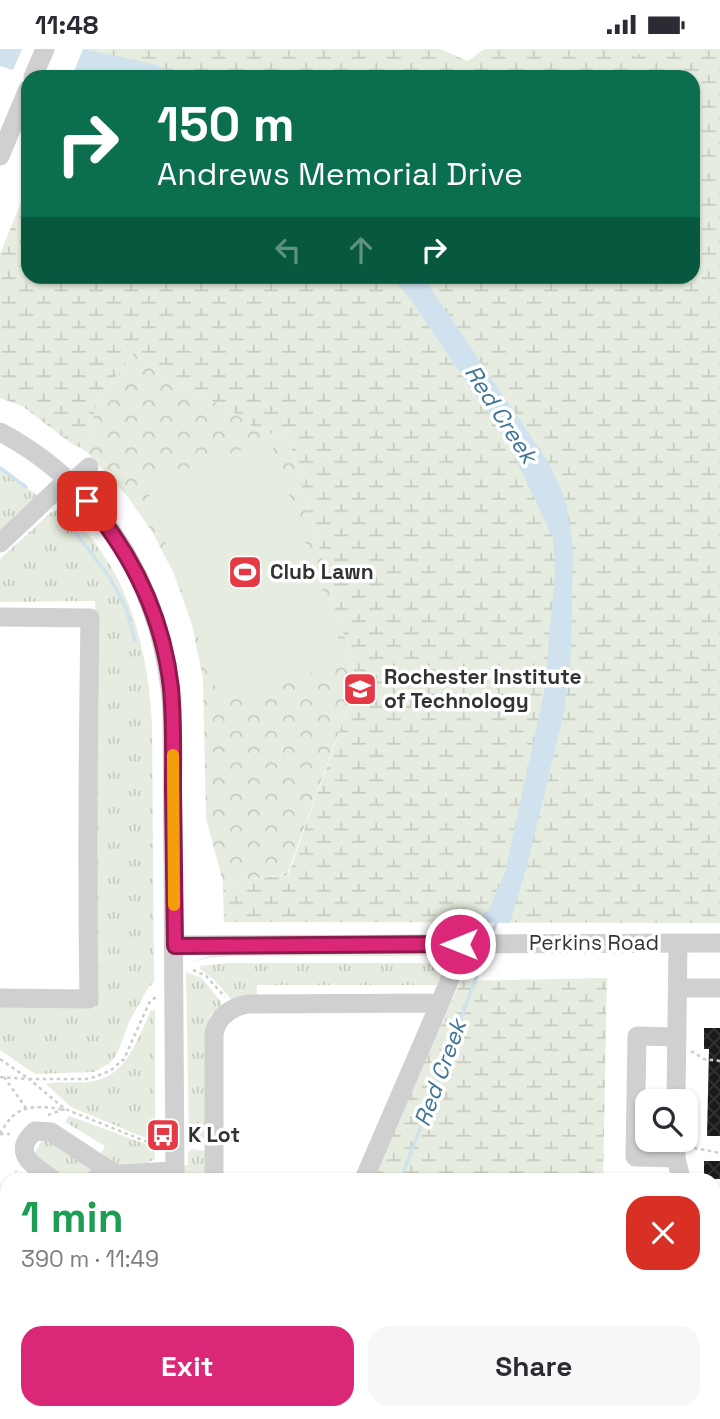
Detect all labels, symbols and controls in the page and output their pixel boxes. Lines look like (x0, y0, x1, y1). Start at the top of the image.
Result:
text: 11:48 (35, 8, 98, 42)
text: 150 m (157, 93, 295, 155)
icon: right (42, 98, 133, 189)
text: Andrews Memorial Drive (157, 154, 523, 194)
icon: left (269, 231, 307, 269)
icon: ahead (342, 231, 380, 269)
icon: right (415, 231, 453, 269)
water label: Red Creek (458, 359, 545, 471)
pin (57, 471, 117, 531)
icon: arrive (68, 482, 106, 520)
sports icon: Club Lawn (226, 553, 264, 591)
place label: Club Lawn (270, 558, 374, 585)
place label: Rochester Institute of Technology (384, 663, 582, 714)
school or university icon: Rochester Institute of Technology (341, 670, 379, 708)
position arrow (423, 907, 497, 981)
street label: Perkins Road (529, 929, 659, 956)
water label: Red Creek (407, 1013, 474, 1131)
map controls (635, 1089, 698, 1152)
button: search (635, 1089, 698, 1152)
bus stop icon: K Lot (144, 1116, 182, 1154)
place label: K Lot (188, 1121, 240, 1148)
text: 1 min (21, 1191, 124, 1244)
button: close (626, 1196, 700, 1270)
text: 390 m · 11:49 (21, 1244, 159, 1274)
button: Exit (21, 1326, 354, 1406)
button: Share (368, 1326, 700, 1406)

